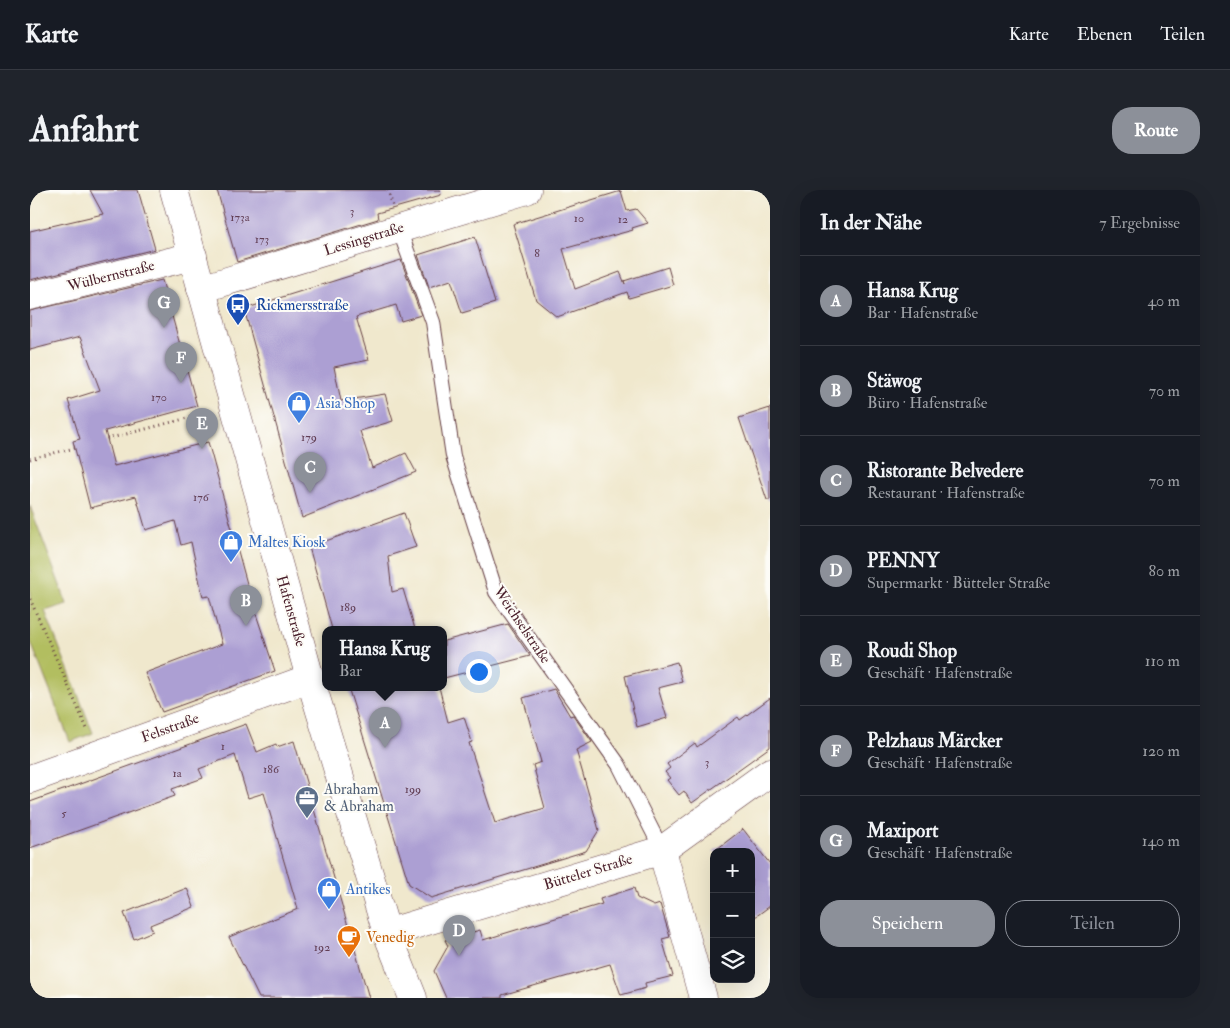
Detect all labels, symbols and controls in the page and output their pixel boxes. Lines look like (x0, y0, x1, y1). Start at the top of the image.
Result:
text: Karte (25, 19, 78, 50)
text: Karte (1009, 23, 1049, 46)
text: Ebenen (1077, 23, 1132, 46)
text: Teilen (1160, 23, 1205, 46)
button: Route (1112, 107, 1200, 154)
text: Anfahrt (30, 108, 139, 152)
house number: 3 (350, 204, 354, 219)
text: In der Nähe (820, 209, 922, 236)
house number: 173a (230, 210, 251, 225)
house number: 10 (574, 211, 584, 226)
house number: 12 (618, 212, 628, 227)
text: 7 Ergebnisse (1099, 213, 1180, 233)
street label: Lessingstraße (322, 218, 406, 260)
house number: 173 (255, 232, 269, 247)
house number: 8 (534, 246, 540, 261)
street label: Wülbernstraße (64, 256, 157, 296)
text: Hansa Krug (867, 279, 958, 303)
pin: G (148, 287, 180, 328)
text: A (831, 291, 841, 311)
text: 40 m (1147, 291, 1180, 311)
bus stop icon: Rickmersstraße (225, 292, 251, 326)
place label: Rickmersstraße (256, 296, 349, 315)
text: Bar · Hafenstraße (867, 303, 978, 323)
pin: F (165, 342, 197, 383)
text: Stäwog (867, 369, 921, 393)
text: B (831, 381, 841, 401)
text: 70 m (1149, 381, 1180, 401)
house number: 170 (151, 390, 167, 405)
shop icon: Asia Shop (286, 390, 312, 424)
text: Büro · Hafenstraße (867, 393, 988, 413)
place label: Asia Shop (315, 394, 375, 414)
pin: E (186, 408, 218, 449)
house number: 179 (301, 430, 317, 445)
pin: C (294, 452, 326, 493)
text: Ristorante Belvedere (867, 459, 1024, 483)
text: C (830, 471, 842, 491)
text: 70 m (1149, 471, 1180, 491)
text: Restaurant · Hafenstraße (867, 483, 1025, 503)
house number: 176 (193, 490, 210, 505)
shop icon: Maltes Kiosk (218, 529, 244, 563)
place label: Maltes Kiosk (248, 533, 326, 552)
text: PENNY (867, 549, 939, 573)
text: D (829, 561, 843, 581)
text: 80 m (1149, 561, 1180, 581)
street label: Hafenstraße (272, 573, 310, 649)
text: Supermarkt · Bütteler Straße (867, 573, 1050, 593)
street label: Weichselstraße (489, 582, 555, 667)
pin: B (230, 585, 262, 626)
house number: 189 (340, 600, 356, 615)
popup (322, 626, 447, 691)
text: Hansa Krug (339, 637, 430, 661)
text: Roudi Shop (867, 639, 957, 663)
text: E (830, 651, 842, 671)
text: 110 m (1145, 651, 1180, 671)
your location (466, 659, 492, 685)
text: Bar (339, 661, 362, 681)
text: Geschäft · Hafenstraße (867, 663, 1013, 683)
pin: A (369, 707, 401, 748)
street label: Felsstraße (138, 709, 202, 747)
text: Pelzhaus Märcker (867, 729, 1002, 753)
house number: 1 (221, 739, 225, 754)
text: F (831, 741, 841, 761)
text: 120 m (1142, 741, 1180, 761)
text: Geschäft · Hafenstraße (867, 753, 1013, 773)
house number: 3 (705, 755, 709, 770)
house number: 186 (263, 762, 280, 777)
house number: 1a (172, 766, 183, 781)
place label: Abraham & Abraham (323, 780, 394, 816)
house number: 199 (405, 782, 421, 797)
office icon: Abraham & Abraham (294, 785, 320, 819)
house number: 5 (61, 806, 67, 821)
text: Maxiport (867, 819, 939, 843)
text: G (829, 831, 843, 851)
text: 140 m (1142, 831, 1180, 851)
text: Geschäft · Hafenstraße (867, 843, 1013, 863)
map controls (710, 848, 755, 983)
button: + (710, 848, 755, 893)
street label: Bütteler Straße (541, 850, 635, 894)
shop icon: Antikes (316, 876, 342, 910)
place label: Antikes (345, 880, 390, 899)
button: − (710, 893, 755, 938)
button: Speichern (820, 900, 995, 947)
button: Teilen (1005, 900, 1180, 947)
pin: D (443, 915, 475, 956)
cafe icon: Venedig (336, 924, 362, 958)
place label: Venedig (366, 928, 415, 947)
button: layers (710, 938, 755, 983)
house number: 192 (314, 940, 330, 955)

